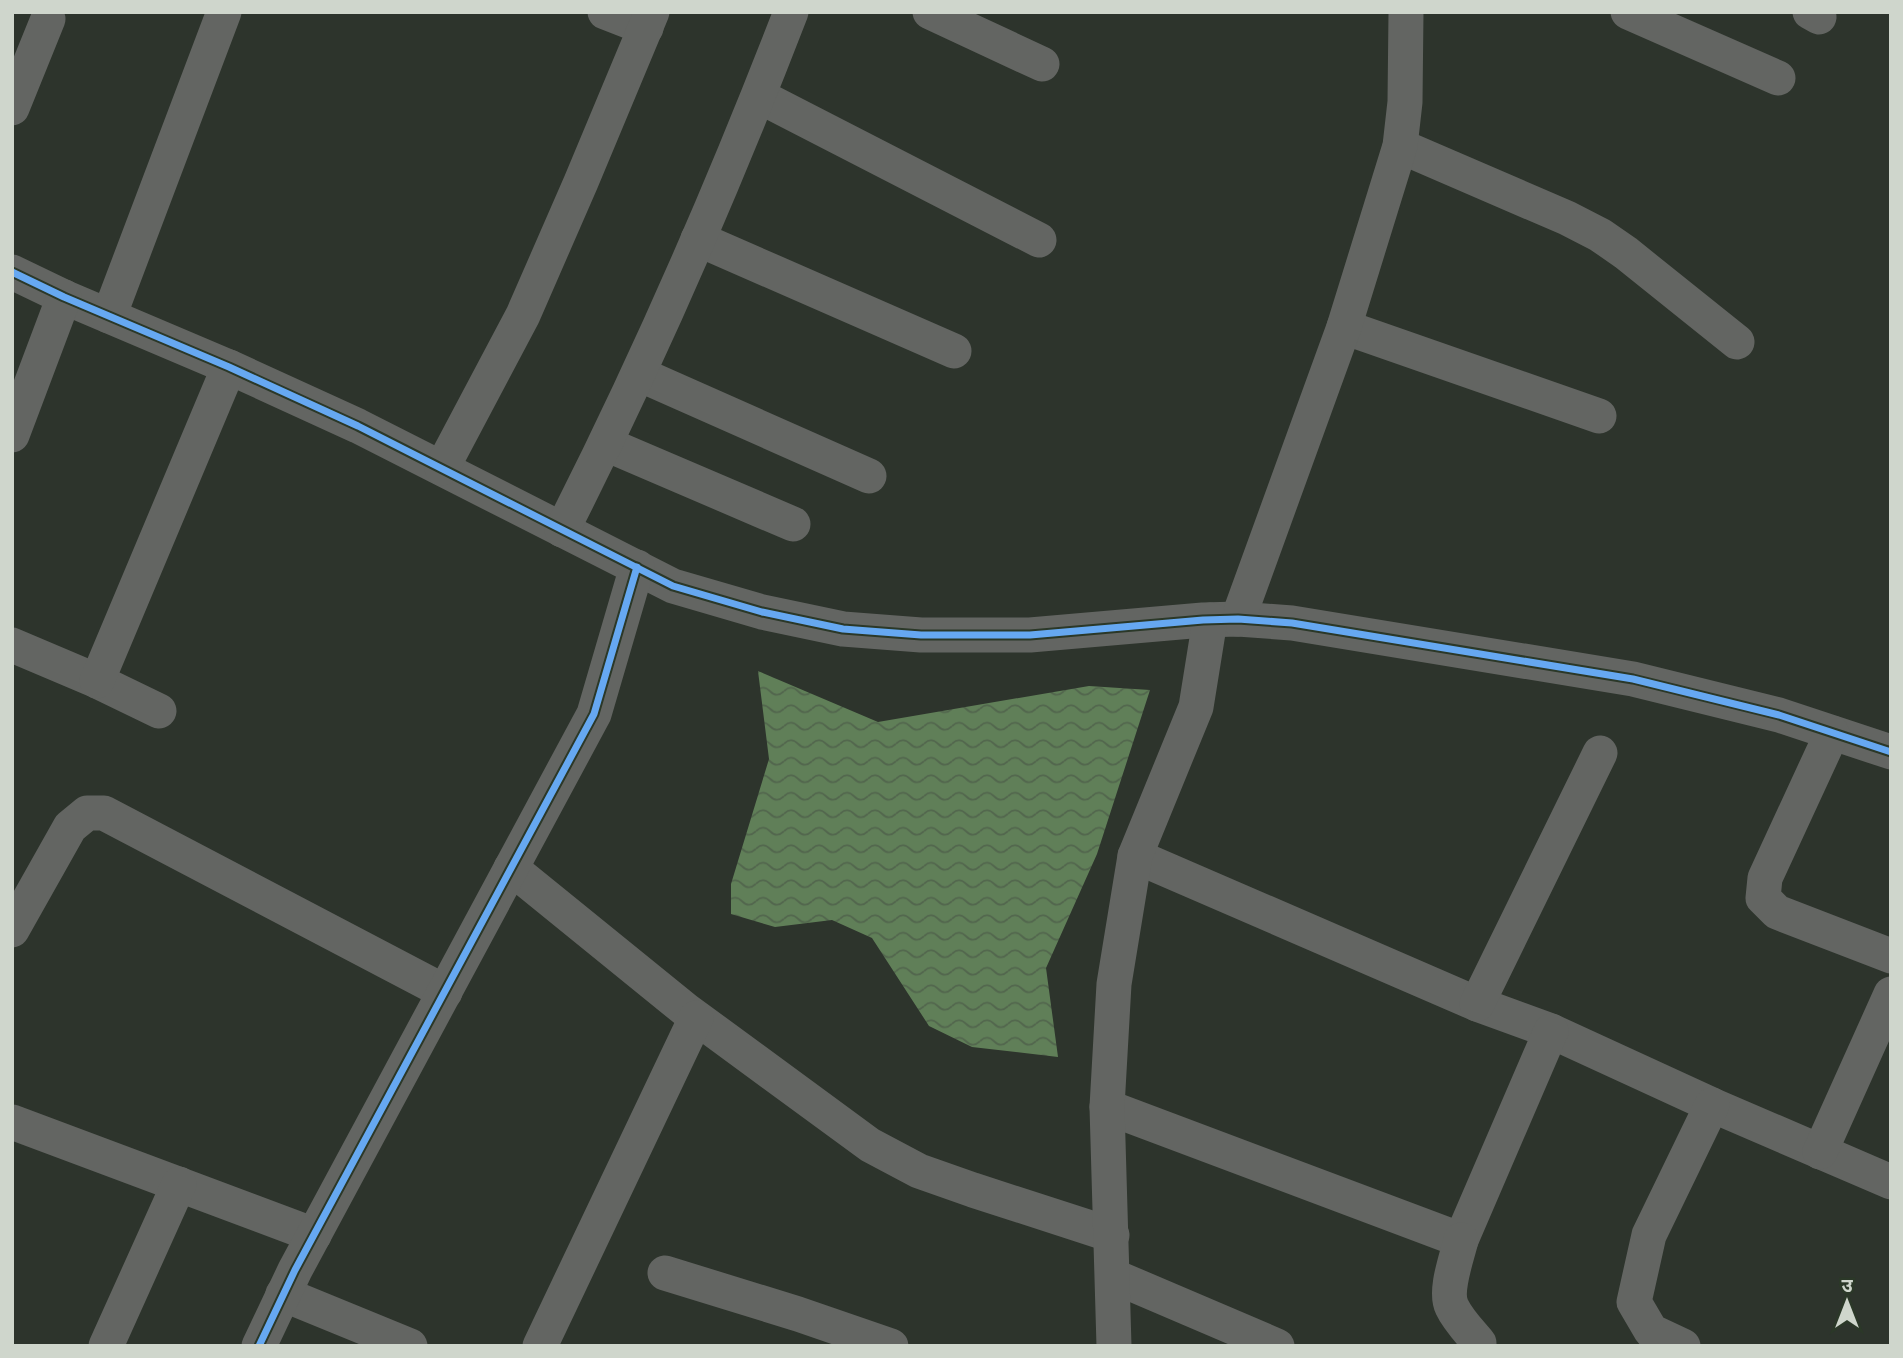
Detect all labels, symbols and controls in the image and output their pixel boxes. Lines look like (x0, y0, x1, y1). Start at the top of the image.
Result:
north arrow (1812, 1267, 1882, 1337)
text: उ (1841, 1274, 1853, 1296)

